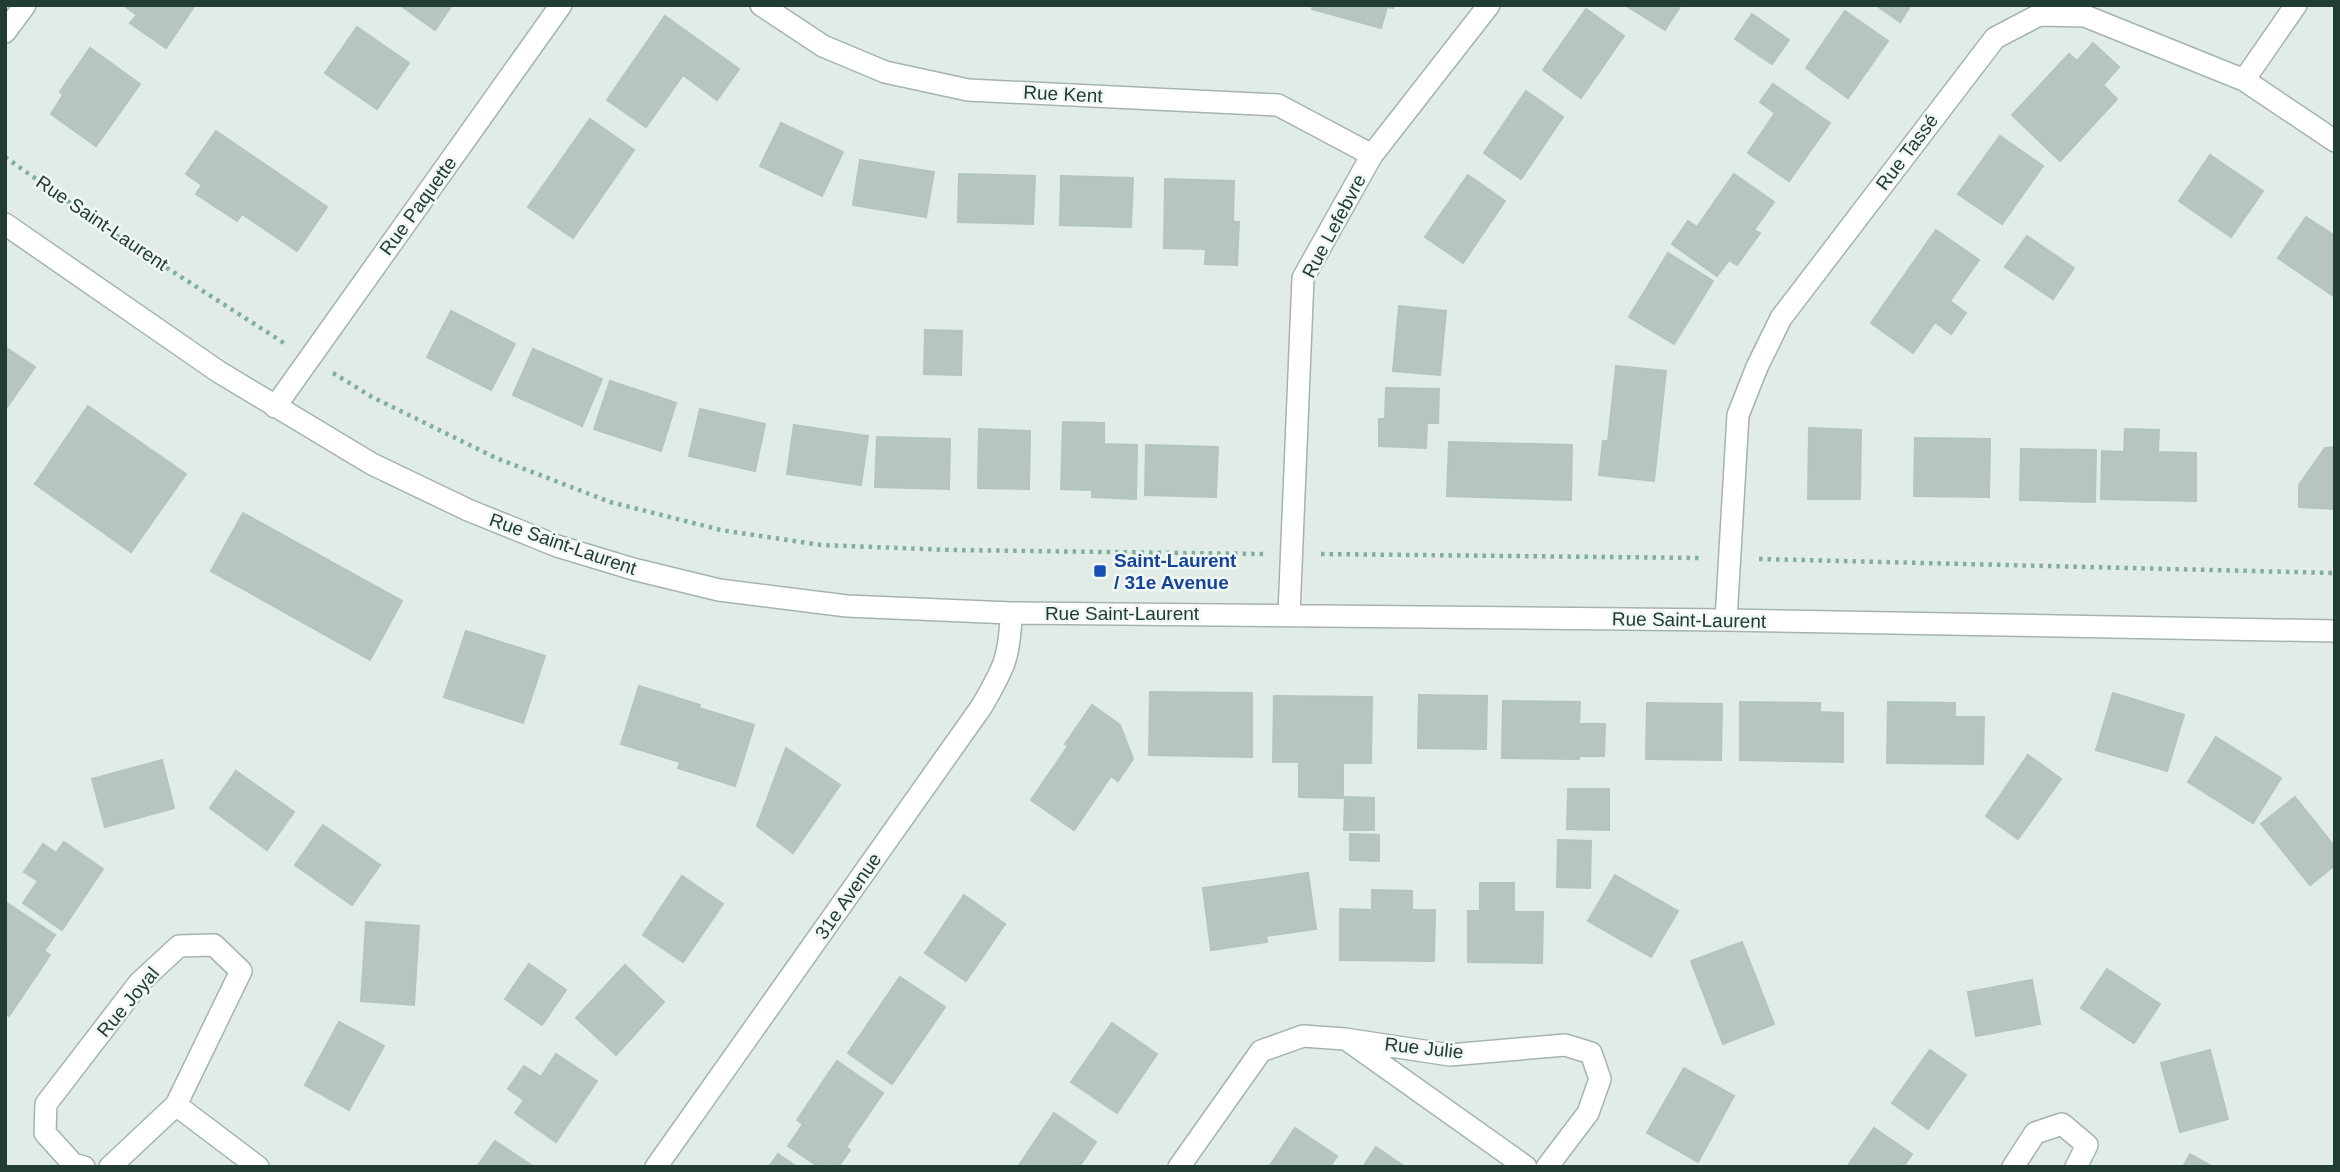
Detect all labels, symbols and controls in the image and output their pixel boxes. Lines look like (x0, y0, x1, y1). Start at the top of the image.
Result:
street label: Rue Kent (1023, 81, 1104, 107)
street label: Rue Tassé (1872, 110, 1942, 194)
street label: Rue Paquette (375, 153, 461, 259)
street label: Rue Saint-Laurent (32, 171, 172, 275)
street label: Rue Lefebvre (1298, 171, 1370, 281)
street label: Rue Saint-Laurent (487, 509, 640, 579)
place label: Saint-Laurent / 31e Avenue (1114, 550, 1237, 593)
marker: Saint-Laurent / 31e Avenue (1092, 563, 1108, 579)
street label: Rue Saint-Laurent (1045, 603, 1200, 624)
street label: Rue Saint-Laurent (1612, 608, 1767, 632)
street label: 31e Avenue (811, 849, 885, 943)
street label: Rue Joyal (93, 963, 163, 1041)
street label: Rue Julie (1384, 1033, 1464, 1063)

